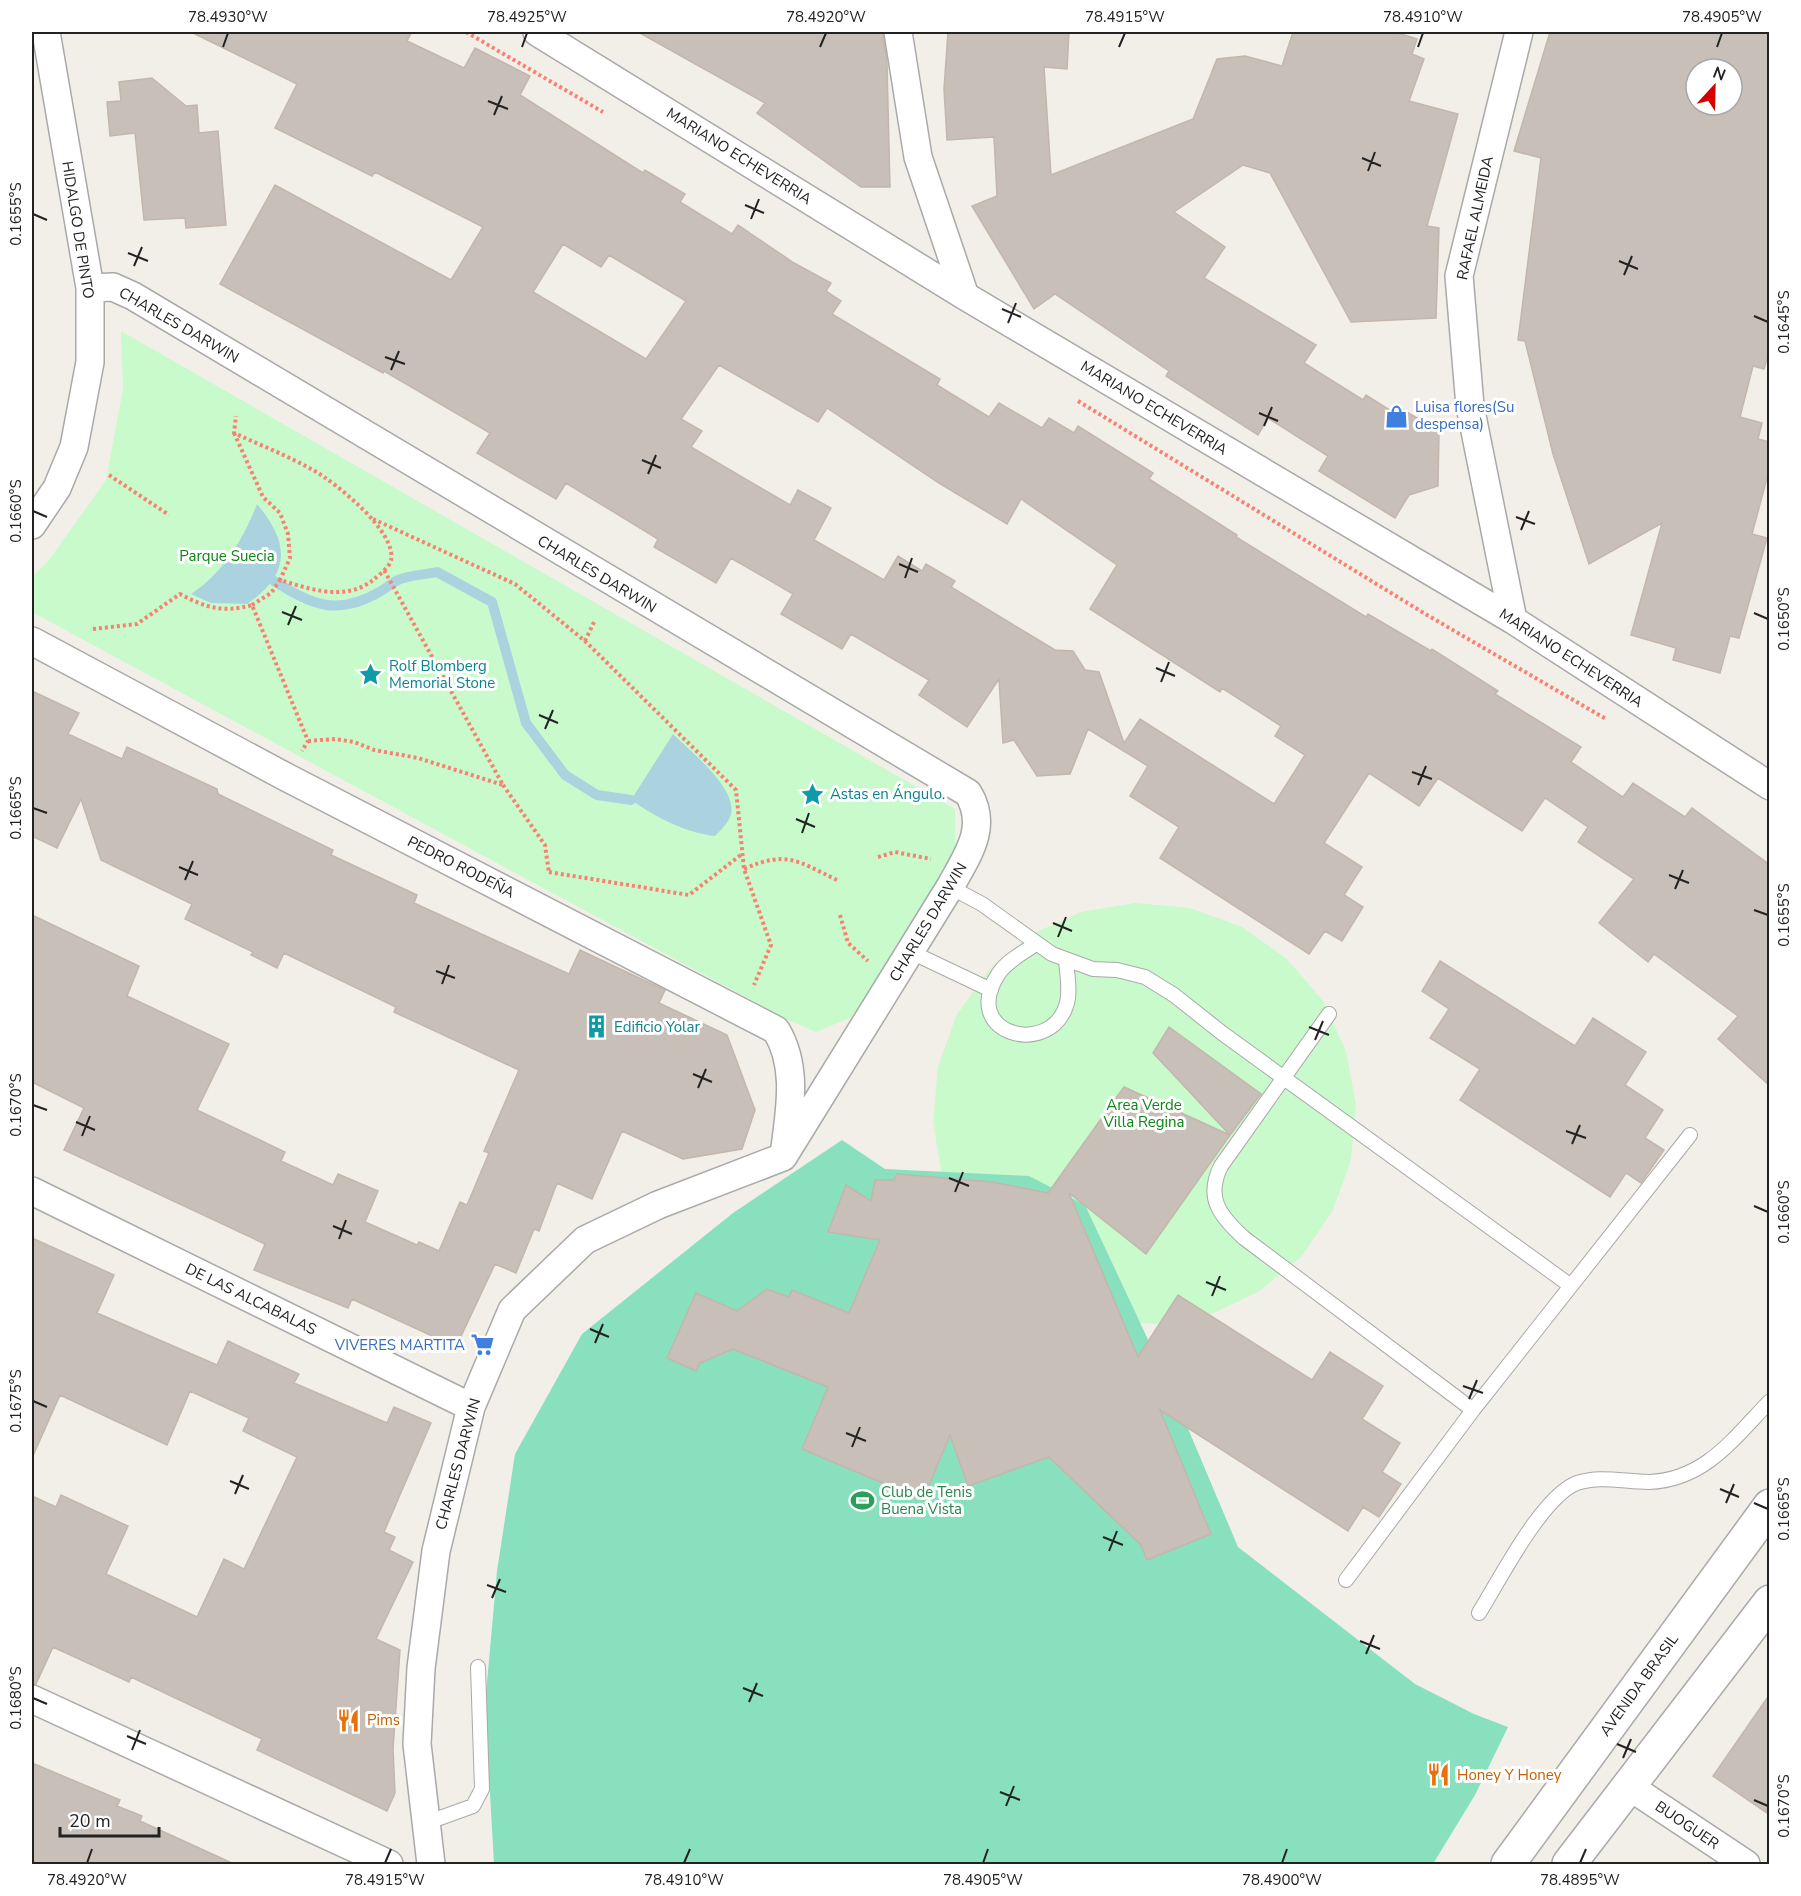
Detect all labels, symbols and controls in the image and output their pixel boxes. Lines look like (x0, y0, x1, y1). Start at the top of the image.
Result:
text: 78.4930°W (188, 7, 268, 27)
text: 78.4925°W (487, 7, 567, 27)
text: 78.4920°W (786, 7, 866, 27)
text: 78.4915°W (1085, 7, 1165, 27)
text: 78.4910°W (1383, 7, 1463, 27)
text: 78.4905°W (1682, 7, 1762, 27)
north arrow (1684, 57, 1744, 117)
text: N (1710, 62, 1729, 86)
street label: MARIANO ECHEVERRIA (663, 103, 816, 209)
street label: RAFAEL ALMEIDA (1452, 154, 1498, 282)
street label: HIDALGO DE PINTO (57, 160, 99, 300)
text: 0.1655°S (6, 182, 26, 246)
street label: CHARLES DARWIN (115, 282, 243, 368)
text: 0.1645°S (1774, 290, 1794, 354)
street label: MARIANO ECHEVERRIA (1077, 356, 1231, 460)
place label: Luisa flores(Su despensa) (1415, 397, 1514, 434)
shop icon: Luisa flores(Su despensa) (1384, 403, 1410, 429)
text: 0.1660°S (6, 479, 26, 543)
street label: CHARLES DARWIN (534, 531, 660, 617)
park label: Parque Suecia (179, 546, 275, 566)
text: 0.1650°S (1774, 587, 1794, 651)
street label: MARIANO ECHEVERRIA (1495, 604, 1647, 712)
place label: Rolf Blomberg Memorial Stone (389, 656, 495, 693)
place icon: Rolf Blomberg Memorial Stone (358, 662, 384, 688)
text: 0.1665°S (6, 776, 26, 840)
place icon: Astas en Ángulo. (799, 781, 825, 807)
place label: Astas en Ángulo. (830, 784, 945, 804)
street label: PEDRO RODEÑA (404, 831, 518, 903)
street label: CHARLES DARWIN (885, 859, 971, 985)
text: 0.1655°S (1774, 883, 1794, 947)
building icon: Edificio Yolar (583, 1014, 609, 1040)
place label: Edificio Yolar (614, 1017, 700, 1037)
text: 0.1670°S (6, 1073, 26, 1137)
park label: Area Verde Villa Regina (1102, 1095, 1185, 1132)
text: 0.1660°S (1774, 1180, 1794, 1244)
street label: DE LAS ALCABALAS (182, 1259, 320, 1339)
supermarket icon: VIVERES MARTITA (470, 1332, 496, 1358)
place label: VIVERES MARTITA (334, 1335, 465, 1355)
text: 0.1675°S (6, 1369, 26, 1433)
street label: CHARLES DARWIN (431, 1396, 485, 1532)
text: 0.1665°S (1774, 1477, 1794, 1541)
place label: Club de Tenis Buena Vista (881, 1482, 972, 1519)
sports icon: Club de Tenis Buena Vista (850, 1488, 876, 1514)
street label: AVENIDA BRASIL (1595, 1630, 1683, 1740)
text: 0.1680°S (6, 1666, 26, 1730)
restaurant icon: Pims (336, 1707, 362, 1733)
place label: Pims (367, 1710, 400, 1730)
restaurant icon: Honey Y Honey (1426, 1762, 1452, 1788)
place label: Honey Y Honey (1457, 1765, 1562, 1785)
text: 0.1670°S (1774, 1774, 1794, 1838)
street label: BUOGUER (1651, 1796, 1723, 1854)
scale bar (60, 1800, 159, 1838)
text: 20 m (69, 1809, 111, 1833)
text: 78.4920°W (47, 1870, 127, 1890)
text: 78.4915°W (345, 1870, 425, 1890)
text: 78.4910°W (644, 1870, 724, 1890)
text: 78.4905°W (943, 1870, 1023, 1890)
text: 78.4900°W (1242, 1870, 1322, 1890)
text: 78.4895°W (1540, 1870, 1620, 1890)

